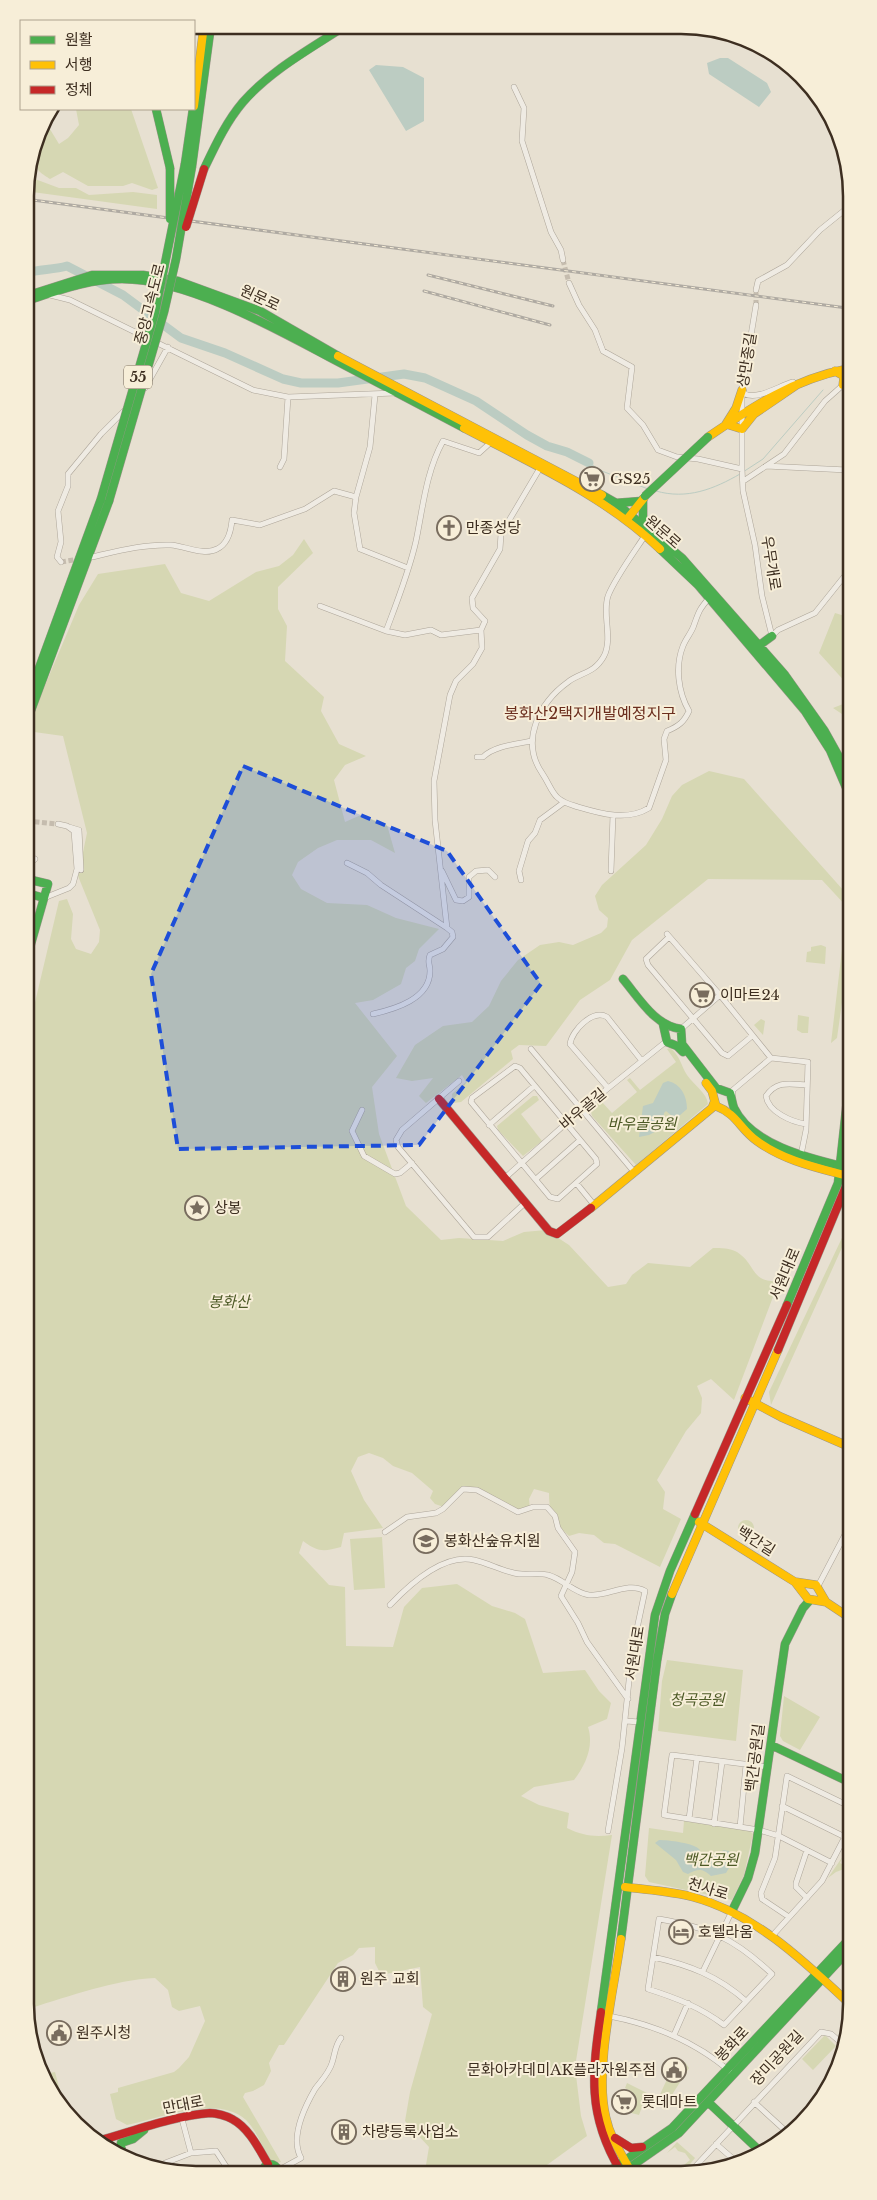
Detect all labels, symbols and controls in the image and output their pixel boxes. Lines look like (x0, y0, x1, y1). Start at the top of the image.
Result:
legend (20, 20, 195, 110)
text: 원활 (65, 30, 93, 49)
text: 서행 (65, 55, 93, 74)
text: 정체 (65, 80, 93, 99)
street label: 중앙고속도로 (130, 261, 169, 346)
street label: 원문로 (237, 280, 283, 315)
street label: 상만종길 (733, 331, 760, 389)
road number: 55 (124, 366, 152, 388)
supermarket icon: GS25 (579, 466, 605, 492)
place label: GS25 (610, 469, 651, 488)
street label: 원문로 (641, 511, 685, 552)
church icon: 만종성당 (436, 515, 462, 541)
place label: 만종성당 (466, 518, 521, 537)
street label: 우무개로 (758, 534, 785, 592)
district label: 봉화산2택지개발예정지구 (504, 703, 676, 723)
supermarket icon: 이마트24 (689, 982, 715, 1008)
place label: 이마트24 (720, 985, 779, 1004)
street label: 바우골길 (555, 1084, 610, 1134)
park label: 바우골공원 (607, 1114, 678, 1133)
place icon: 상봉 (184, 1195, 210, 1221)
place label: 상봉 (214, 1198, 242, 1217)
street label: 서원대로 (765, 1245, 804, 1303)
park label: 봉화산 (208, 1292, 252, 1311)
street label: 백간길 (734, 1522, 779, 1560)
school or university icon: 봉화산숲유치원 (413, 1528, 439, 1554)
place label: 봉화산숲유치원 (444, 1531, 541, 1550)
street label: 서원대로 (621, 1624, 648, 1682)
park label: 청곡공원 (669, 1690, 726, 1709)
street label: 백간공원길 (741, 1723, 768, 1793)
park label: 백간공원 (683, 1850, 740, 1869)
street label: 천사로 (686, 1873, 731, 1904)
hotel icon: 호텔라움 (668, 1919, 694, 1945)
place label: 호텔라움 (698, 1922, 753, 1941)
building icon: 원주 교회 (330, 1966, 356, 1992)
place label: 원주 교회 (360, 1969, 420, 1988)
public building icon: 원주시청 (46, 2020, 72, 2046)
street label: 봉화로 (711, 2022, 753, 2065)
place label: 원주시청 (76, 2023, 131, 2042)
street label: 장미공원길 (746, 2026, 807, 2089)
public building icon: 문화아카데미AK플라자원주점 (661, 2057, 687, 2083)
place label: 문화아카데미AK플라자원주점 (467, 2060, 656, 2079)
supermarket icon: 롯데마트 (611, 2089, 637, 2115)
street label: 만대로 (161, 2091, 205, 2118)
place label: 롯데마트 (642, 2092, 697, 2111)
building icon: 차량등록사업소 (331, 2119, 357, 2145)
place label: 차량등록사업소 (362, 2122, 459, 2141)

